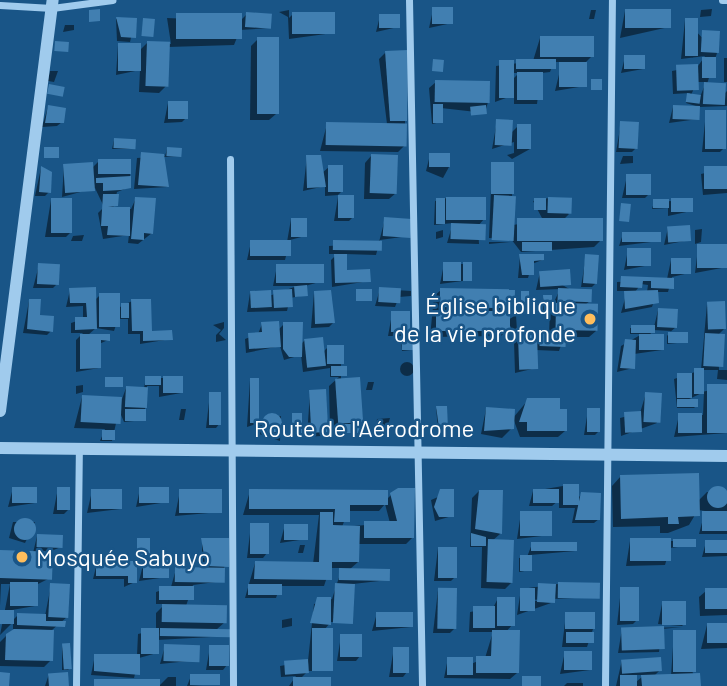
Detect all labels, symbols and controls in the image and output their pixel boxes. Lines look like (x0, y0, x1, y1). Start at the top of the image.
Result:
place label: Église biblique de la vie profonde (394, 291, 576, 347)
marker: Église biblique de la vie profonde (582, 311, 598, 327)
street label: Route de l'Aérodrome (254, 414, 474, 442)
place label: Mosquée Sabuyo (36, 543, 210, 571)
marker: Mosquée Sabuyo (14, 549, 30, 565)

